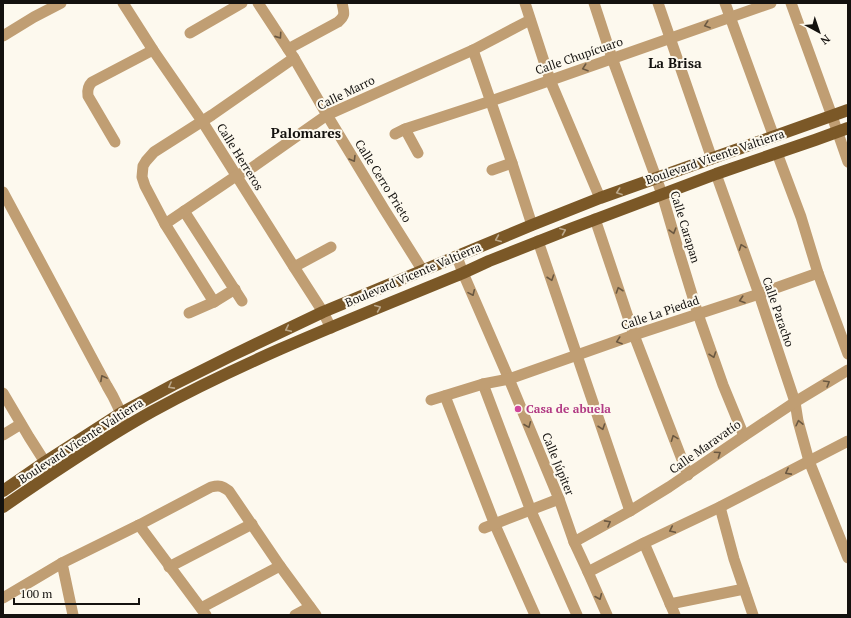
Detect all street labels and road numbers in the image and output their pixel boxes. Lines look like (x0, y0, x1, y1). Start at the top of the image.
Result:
street label: Calle Chupícuaro (533, 33, 625, 78)
street label: Calle Marro (315, 72, 377, 113)
street label: Calle Herreros (214, 120, 267, 193)
street label: Boulevard Vicente Valtierra (643, 126, 786, 187)
street label: Calle Cerro Prieto (352, 137, 415, 225)
street label: Calle Carapan (667, 189, 704, 265)
street label: Boulevard Vicente Valtierra (343, 239, 483, 310)
street label: Calle Paracho (759, 275, 798, 349)
street label: Calle La Piedad (619, 292, 701, 333)
street label: Boulevard Vicente Valtierra (15, 395, 146, 487)
street label: Calle Maravatío (666, 416, 744, 477)
street label: Calle Júpiter (539, 430, 578, 498)

